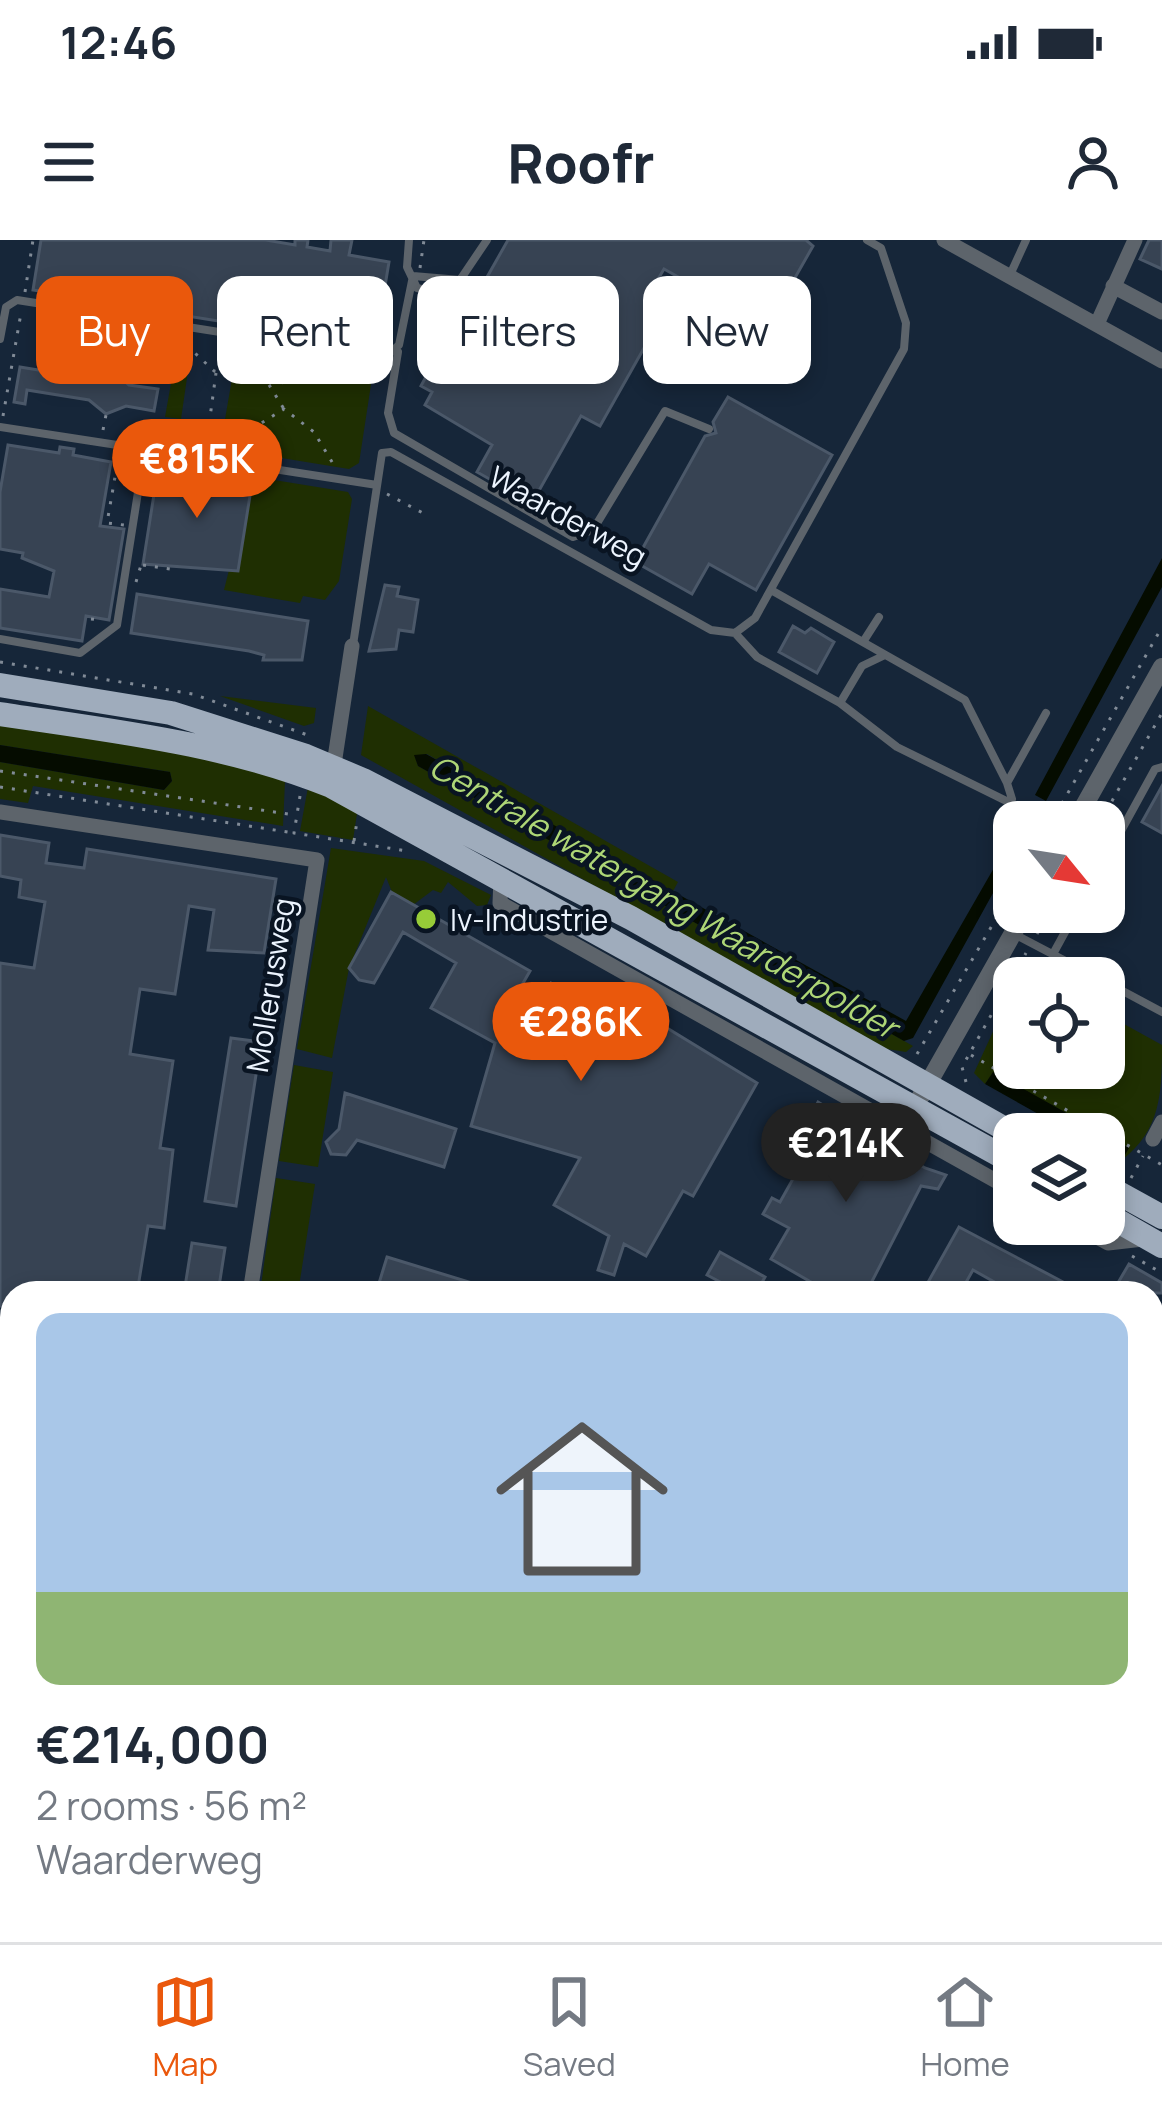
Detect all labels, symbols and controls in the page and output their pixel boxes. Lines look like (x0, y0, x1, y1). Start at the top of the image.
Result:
text: 12:46 (60, 11, 177, 73)
text: Roofr (508, 125, 655, 199)
icon: menu (36, 129, 102, 195)
icon: person (1060, 129, 1126, 195)
chip: Buy (36, 276, 193, 384)
chip: Rent (217, 276, 393, 384)
chip: Filters (417, 276, 619, 384)
chip: New (643, 276, 811, 384)
pin: €815K (113, 419, 281, 521)
text: €815K (139, 431, 255, 485)
street label: Waarderweg (482, 456, 654, 576)
water label: Centrale watergang Waarderpolder (422, 743, 910, 1051)
north arrow (993, 801, 1125, 933)
map controls (993, 801, 1125, 1245)
street label: Mollerusweg (236, 895, 304, 1075)
place label: Iv-Industrie (450, 899, 608, 940)
marker: Iv-Industrie (413, 906, 439, 932)
button: locate (993, 957, 1125, 1089)
pin: €286K (497, 982, 665, 1084)
text: €286K (519, 994, 643, 1048)
pin: €214K (762, 1103, 930, 1205)
button: layers (993, 1113, 1125, 1245)
text: €214K (788, 1115, 904, 1169)
icon: home (474, 1391, 690, 1607)
text: €214,000 (36, 1709, 270, 1778)
text: 2 rooms · 56 m² (36, 1778, 307, 1832)
text: Waarderweg (36, 1832, 263, 1886)
tab: Map (152, 1969, 218, 2086)
tab: Saved (523, 1969, 616, 2086)
tab: Home (920, 1969, 1010, 2086)

